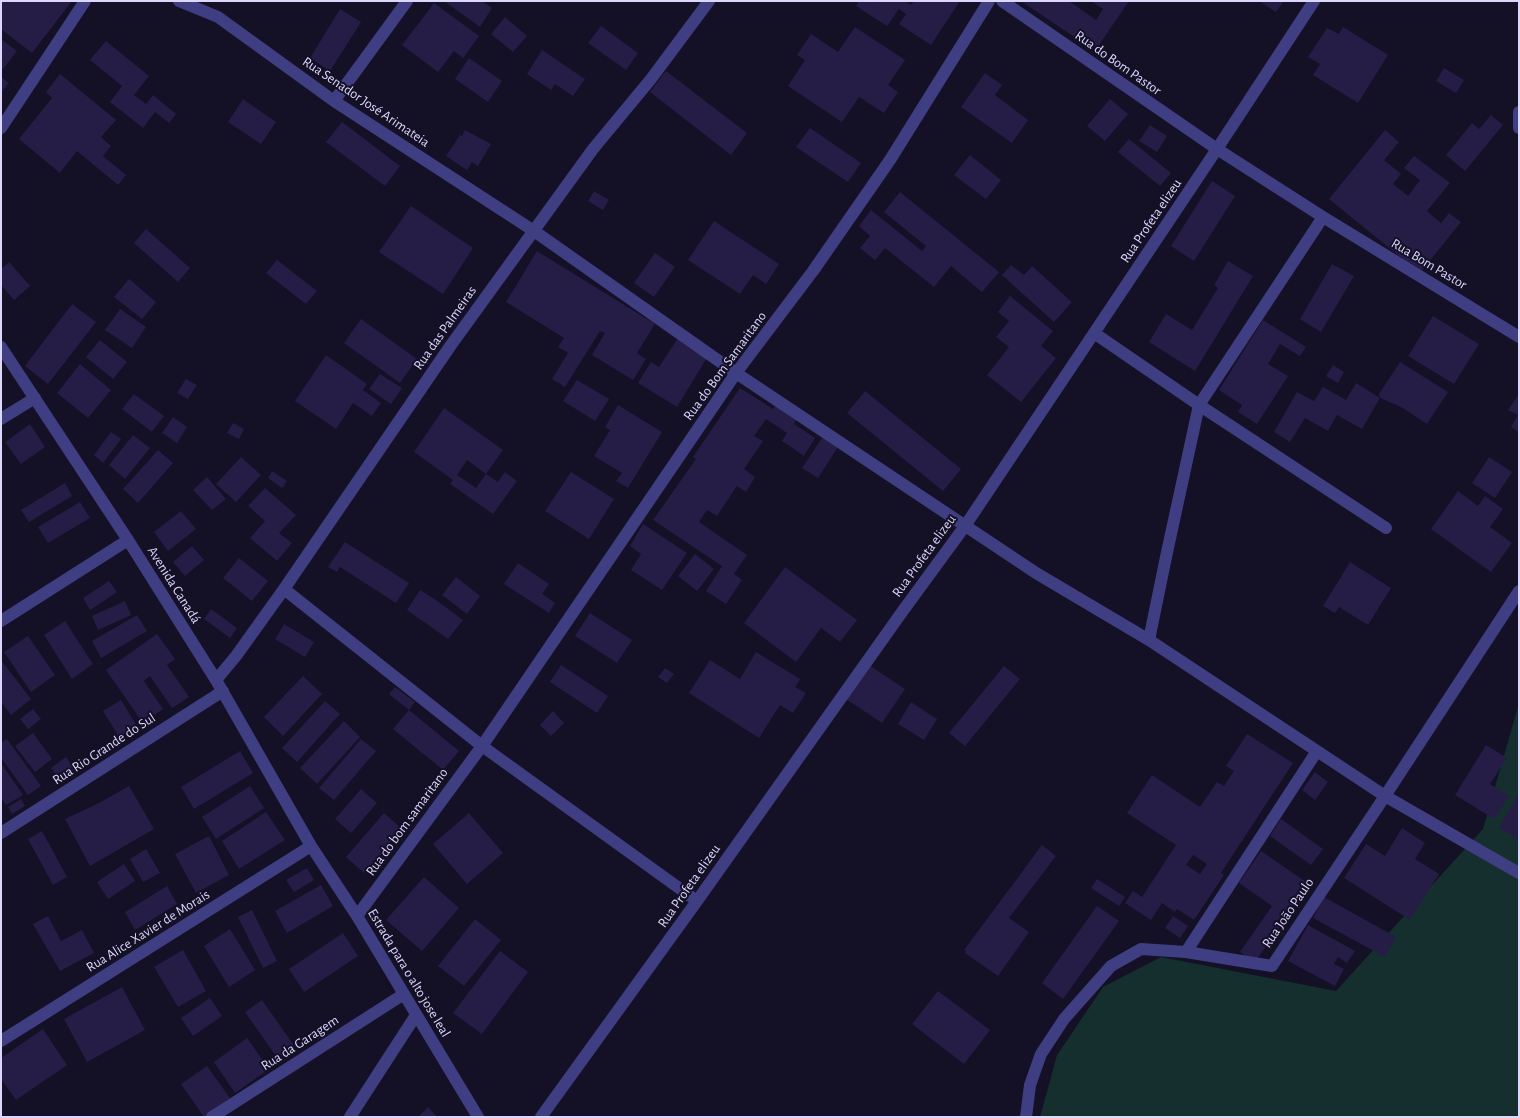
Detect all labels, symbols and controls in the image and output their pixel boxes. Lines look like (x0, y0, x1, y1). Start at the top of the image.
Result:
street label: Rua do Bom Pastor (1072, 27, 1164, 99)
street label: Rua Senador José Arimateia (299, 53, 433, 151)
street label: Rua Profeta elizeu (1117, 176, 1185, 266)
street label: Rua Bom Pastor (1388, 235, 1470, 293)
street label: Rua das Palmeiras (410, 283, 480, 373)
street label: Rua do Bom Samaritano (680, 308, 770, 424)
street label: Rua Profeta elizeu (888, 512, 960, 600)
street label: Avenida Canadá (144, 543, 204, 627)
street label: Rua Rio Grande do Sul (49, 709, 159, 789)
street label: Rua do bom samaritano (362, 765, 452, 879)
street label: Rua Profeta elizeu (654, 841, 724, 931)
street label: Rua João Paulo (1258, 875, 1318, 951)
street label: Rua Alice Xavier de Morais (83, 886, 213, 976)
street label: Estrada para o alto jose leal (364, 906, 454, 1040)
street label: Rua da Garagem (258, 1012, 342, 1074)

